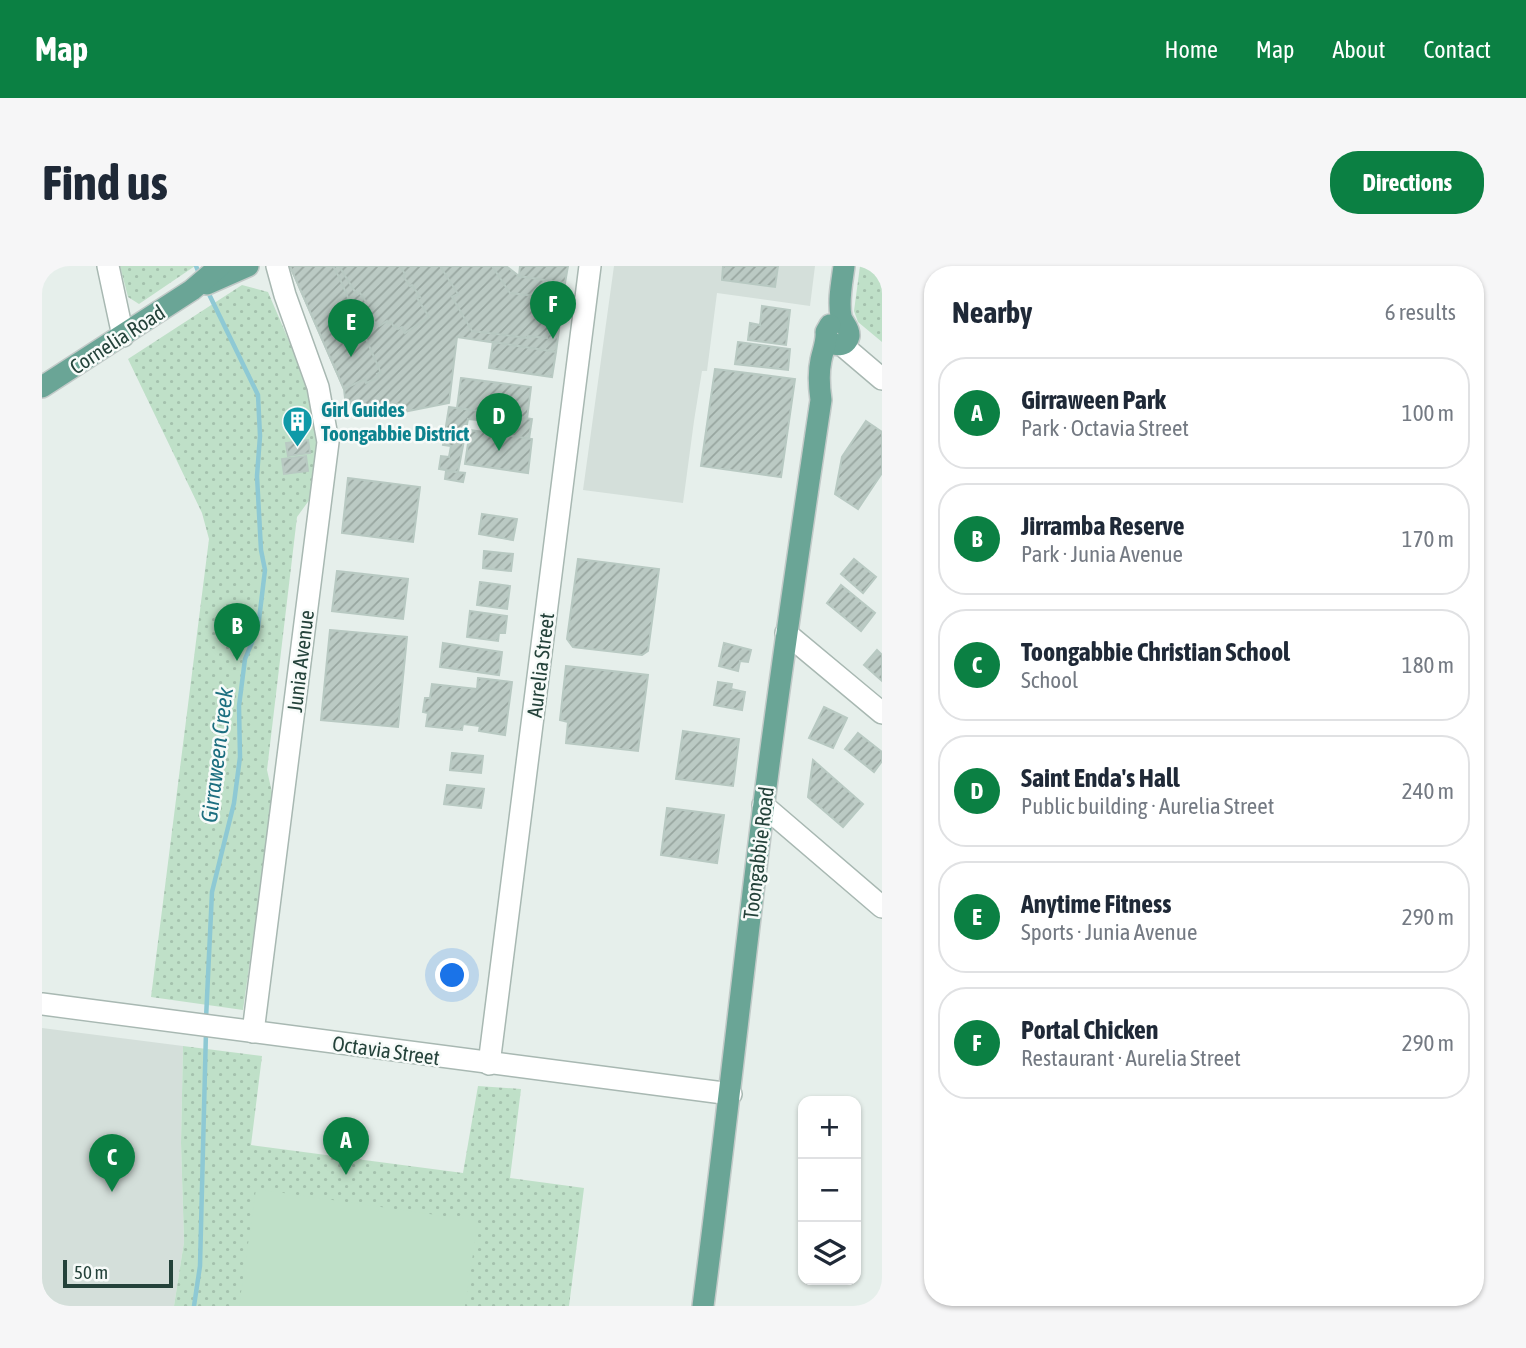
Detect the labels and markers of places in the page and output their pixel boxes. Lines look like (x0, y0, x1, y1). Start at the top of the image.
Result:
pin: F (530, 281, 576, 339)
pin: E (328, 299, 374, 357)
pin: D (476, 393, 522, 451)
place label: Girl Guides Toongabbie District (321, 397, 469, 445)
building icon: Girl Guides Toongabbie District (281, 404, 315, 448)
pin: B (214, 603, 260, 661)
pin: A (323, 1117, 369, 1175)
pin: C (89, 1134, 135, 1192)

